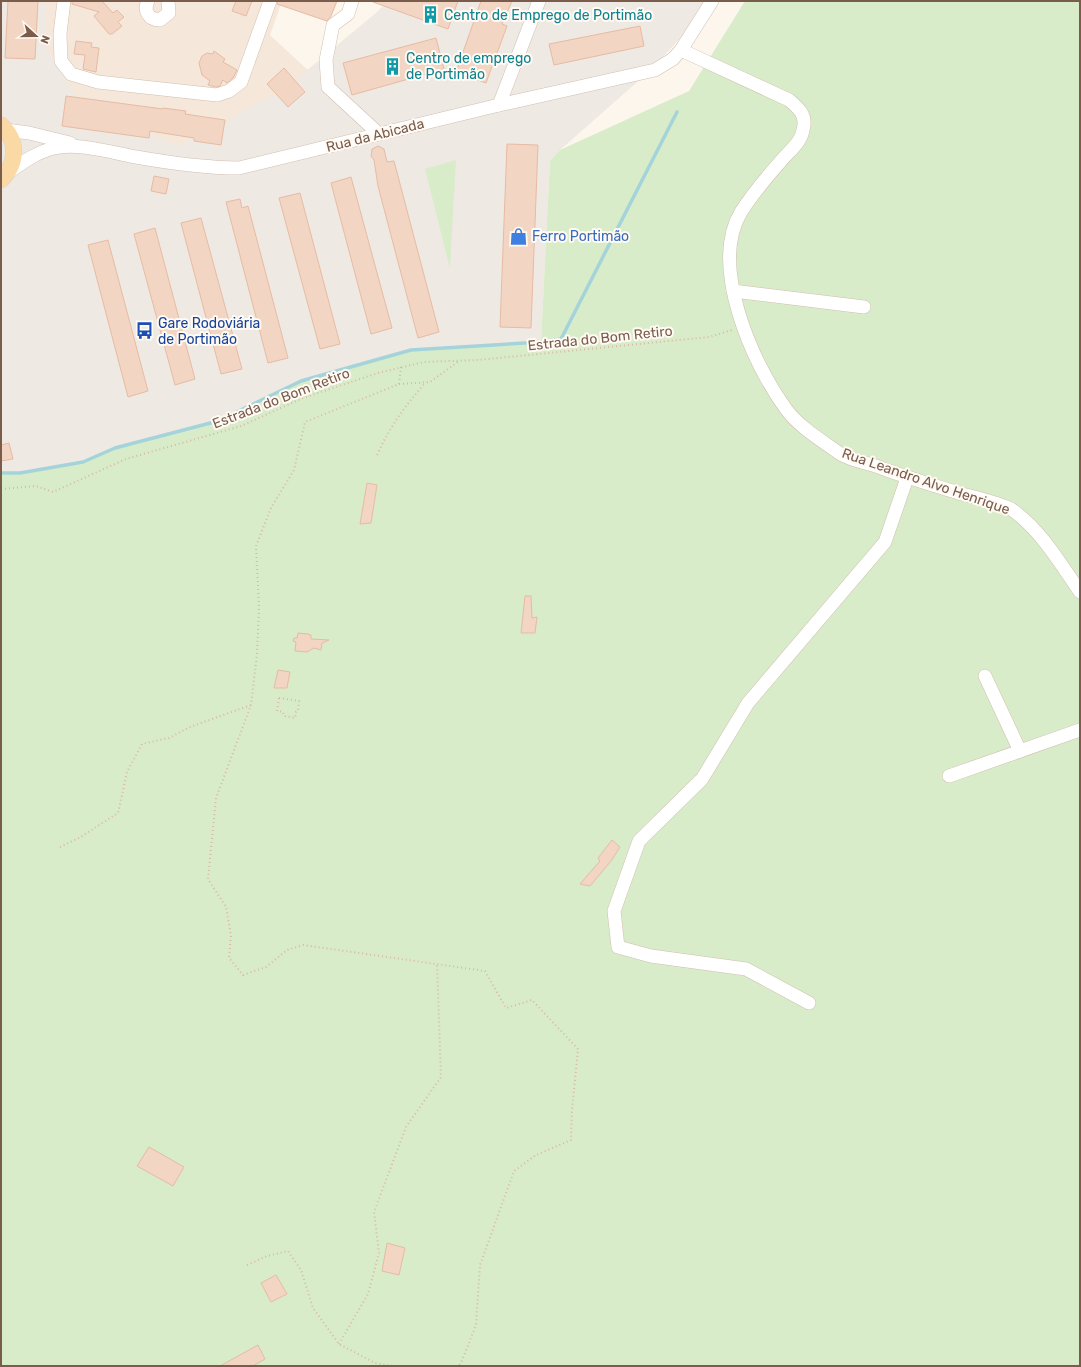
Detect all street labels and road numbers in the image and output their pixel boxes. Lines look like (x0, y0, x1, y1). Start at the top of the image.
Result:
street label: Rua da Abicada (324, 115, 426, 156)
street label: Estrada do Bom Retiro (527, 322, 673, 355)
street label: Estrada do Bom Retiro (210, 364, 352, 432)
street label: Rua Leandro Alvo Henrique (840, 445, 1012, 518)

